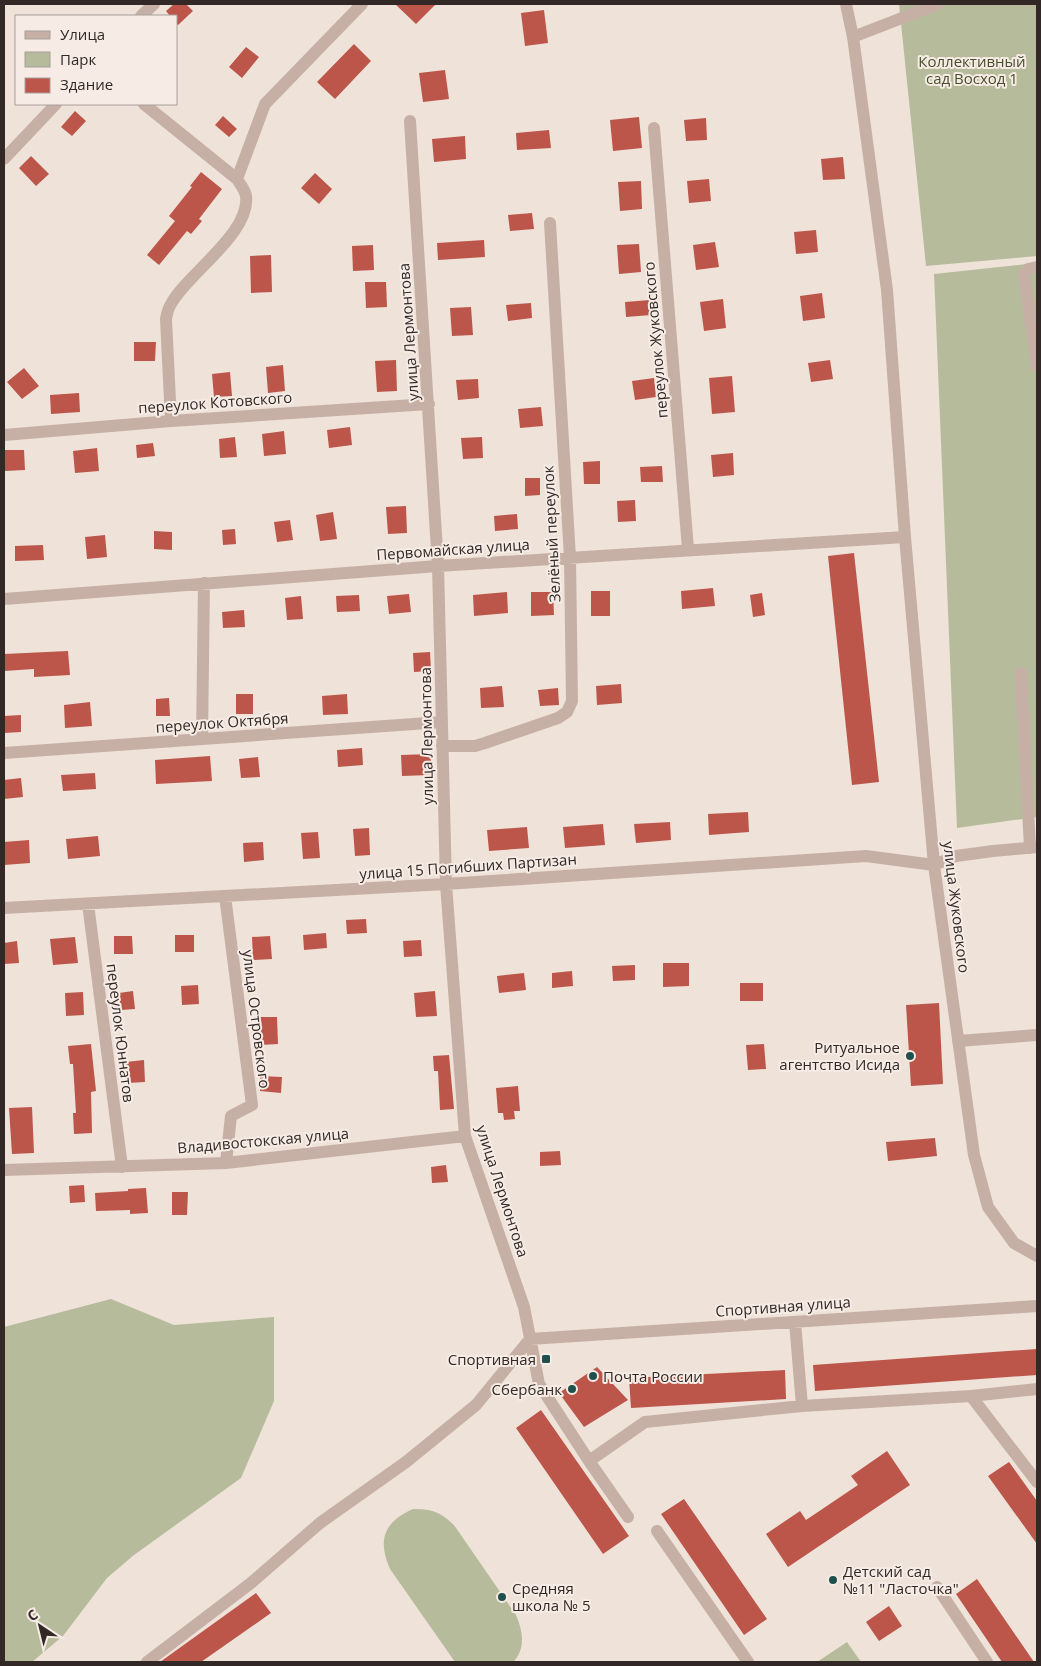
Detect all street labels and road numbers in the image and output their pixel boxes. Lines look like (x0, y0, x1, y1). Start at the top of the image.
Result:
street label: переулок Жуковского (638, 261, 672, 419)
street label: улица Лермонтова (393, 262, 423, 402)
street label: переулок Котовского (137, 387, 293, 417)
street label: Зелёный переулок (537, 465, 565, 603)
street label: Первомайская улица (376, 534, 530, 564)
street label: улица Лермонтова (415, 667, 437, 805)
street label: переулок Октября (155, 707, 289, 737)
street label: улица Жуковского (939, 840, 975, 974)
street label: улица 15 Погибших Партизан (359, 848, 577, 884)
street label: улица Островского (239, 949, 275, 1089)
street label: переулок Юннатов (103, 962, 139, 1104)
street label: улица Лермонтова (472, 1122, 534, 1260)
street label: Владивостокская улица (176, 1123, 350, 1157)
street label: Спортивная улица (715, 1291, 851, 1321)

